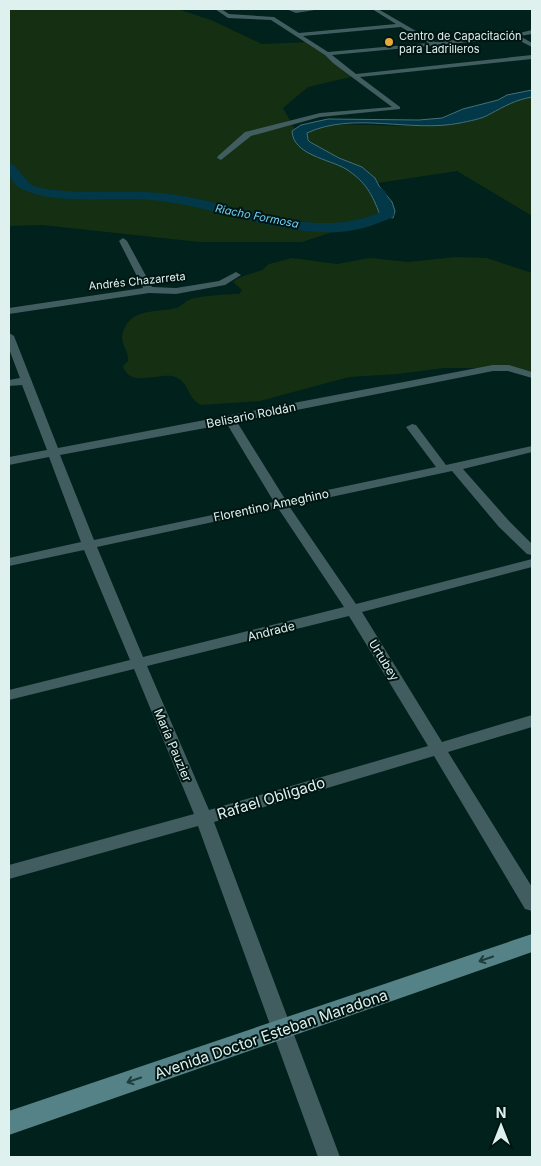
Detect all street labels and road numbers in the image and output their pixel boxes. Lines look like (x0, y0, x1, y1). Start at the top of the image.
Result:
street label: Andrés Chazarreta (88, 269, 186, 293)
street label: Belisario Roldán (205, 399, 297, 431)
street label: Florentino Ameghino (212, 485, 330, 525)
street label: Andrade (246, 618, 296, 644)
street label: Urtubey (366, 637, 403, 683)
street label: María Pauzier (151, 706, 195, 784)
street label: Rafael Obligado (215, 773, 327, 823)
street label: Avenida Doctor Esteban Maradona (152, 985, 390, 1083)

